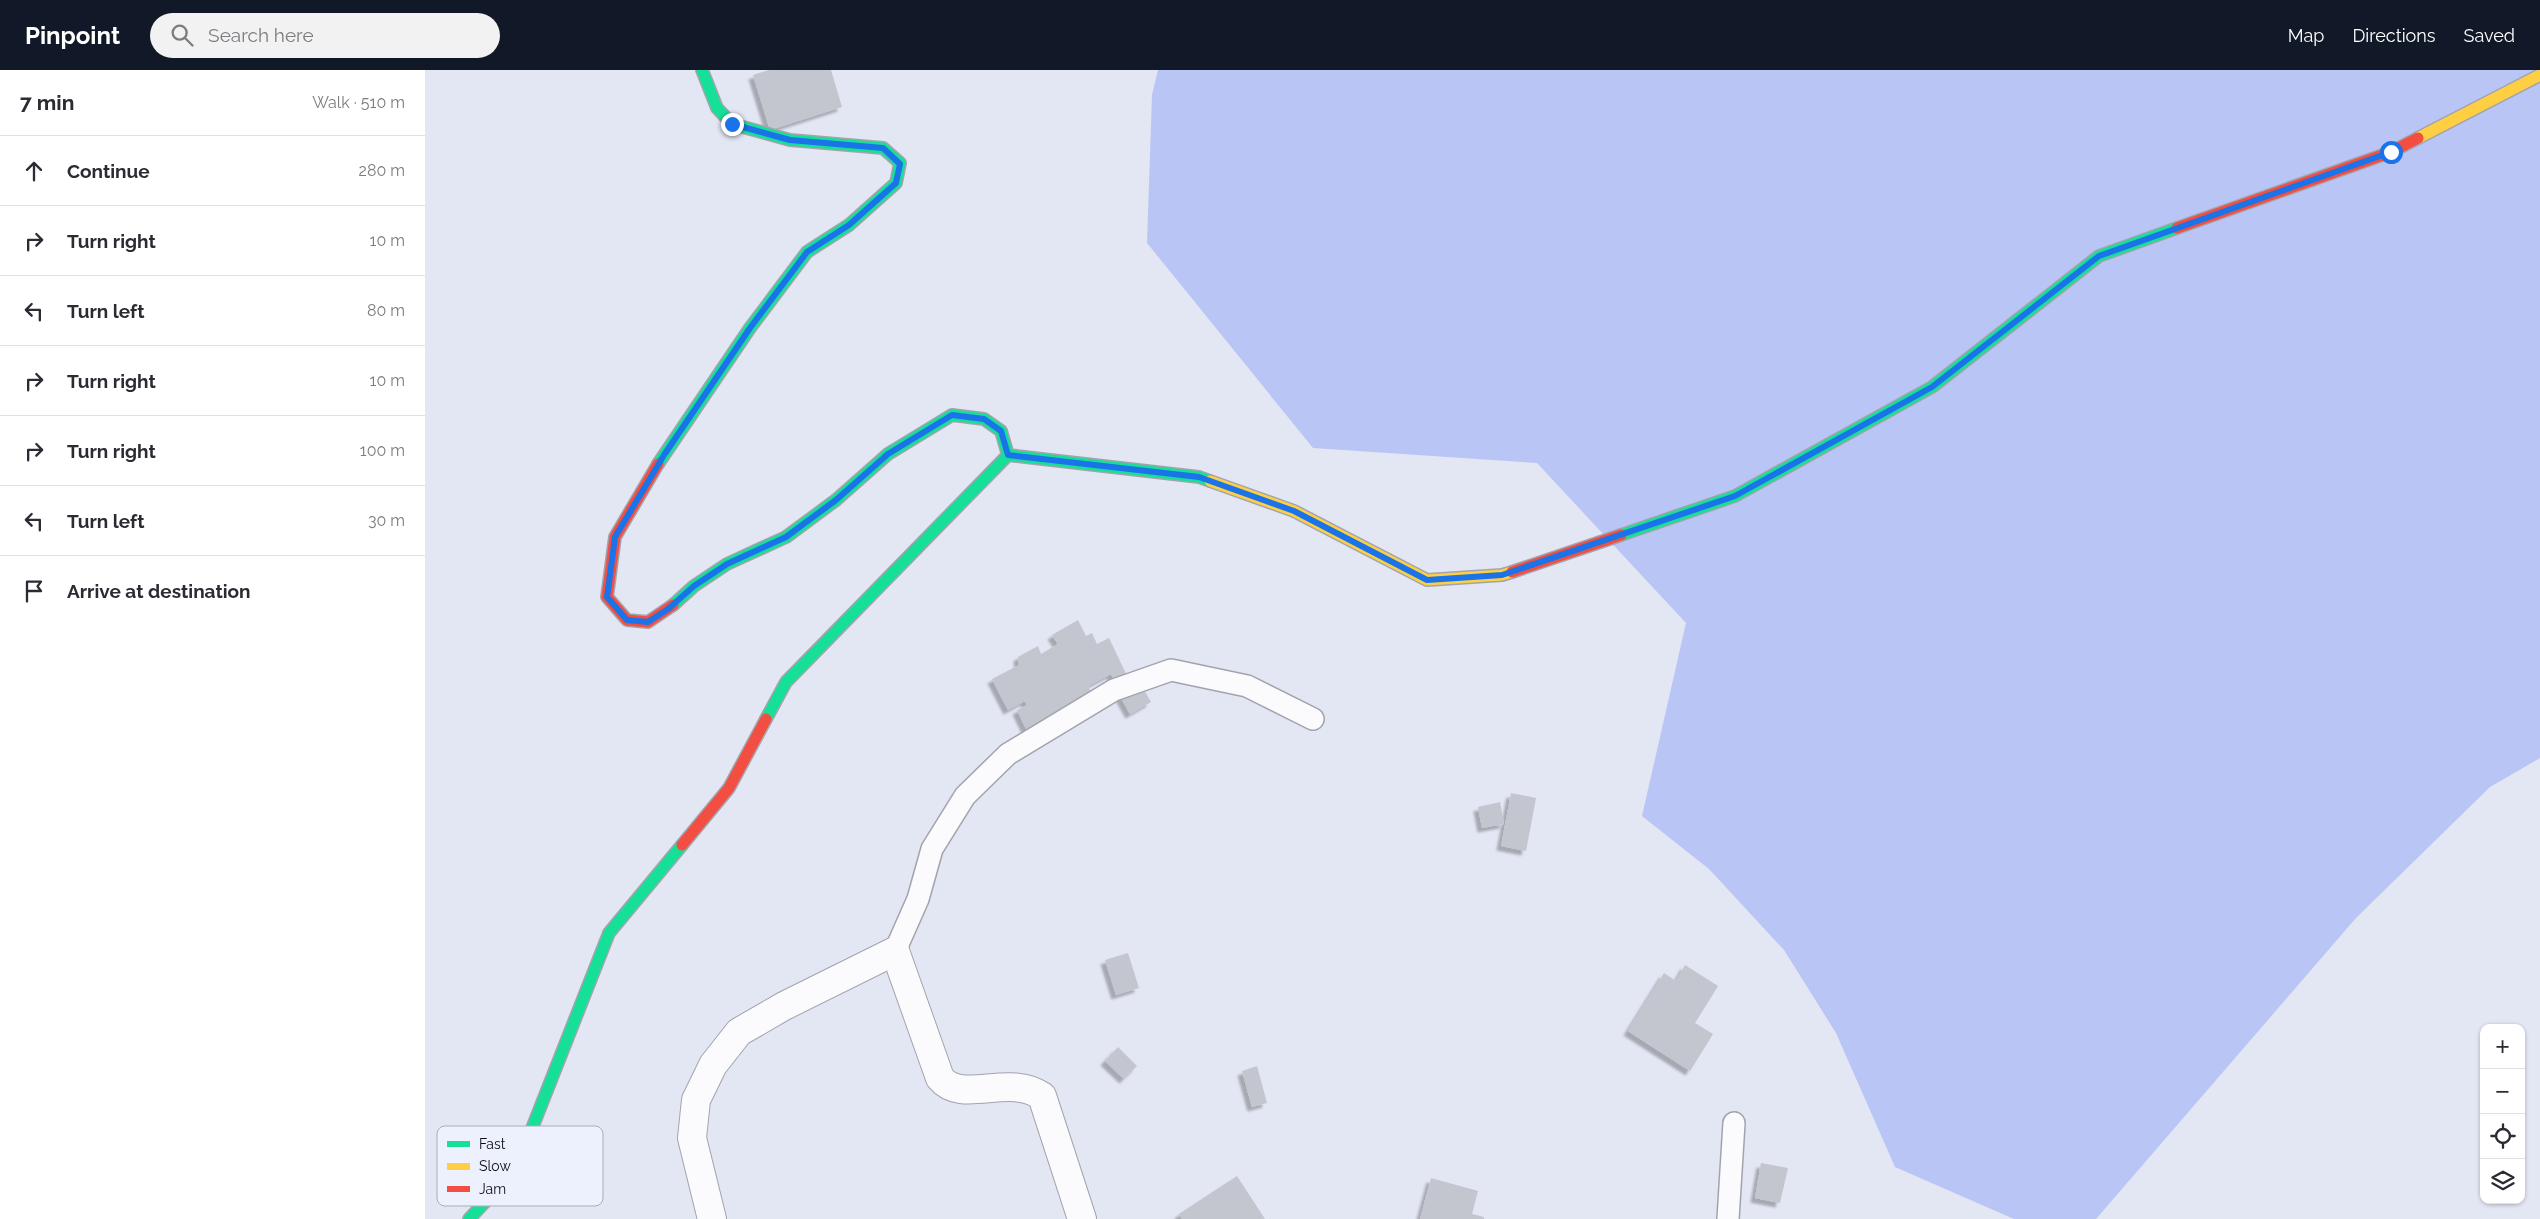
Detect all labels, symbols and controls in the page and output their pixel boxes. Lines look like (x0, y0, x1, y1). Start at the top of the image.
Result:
search box (150, 13, 500, 58)
text: Pinpoint (25, 21, 120, 50)
icon: search (168, 21, 196, 49)
text: Search here (208, 24, 314, 46)
text: Map (2288, 25, 2324, 46)
text: Directions (2352, 25, 2436, 46)
text: Saved (2464, 25, 2515, 46)
text: 7 min (20, 90, 74, 115)
text: Walk · 510 m (312, 93, 405, 112)
route end (721, 113, 744, 136)
route start (2380, 141, 2403, 164)
icon: ahead (20, 157, 48, 185)
text: Continue (67, 160, 150, 182)
text: 280 m (359, 161, 405, 180)
icon: right (20, 227, 48, 255)
text: Turn right (67, 230, 156, 252)
text: 10 m (370, 231, 405, 250)
icon: left (20, 297, 48, 325)
text: Turn left (67, 300, 144, 322)
text: 80 m (367, 301, 405, 320)
icon: right (20, 367, 48, 395)
text: Turn right (67, 370, 156, 392)
text: 10 m (370, 371, 405, 390)
icon: right (20, 437, 48, 465)
text: Turn right (67, 440, 156, 462)
text: 100 m (360, 441, 405, 460)
icon: left (20, 507, 48, 535)
text: Turn left (67, 510, 144, 532)
text: 30 m (368, 511, 405, 530)
icon: arrive (20, 577, 48, 605)
text: Arrive at destination (67, 580, 251, 602)
map controls (2480, 1024, 2525, 1204)
button: + (2480, 1024, 2525, 1069)
button: − (2480, 1069, 2525, 1114)
button: locate (2480, 1114, 2525, 1159)
legend (437, 1126, 603, 1206)
text: Fast (479, 1136, 506, 1152)
text: Slow (479, 1158, 511, 1174)
button: layers (2480, 1159, 2525, 1204)
text: Jam (479, 1181, 506, 1197)

